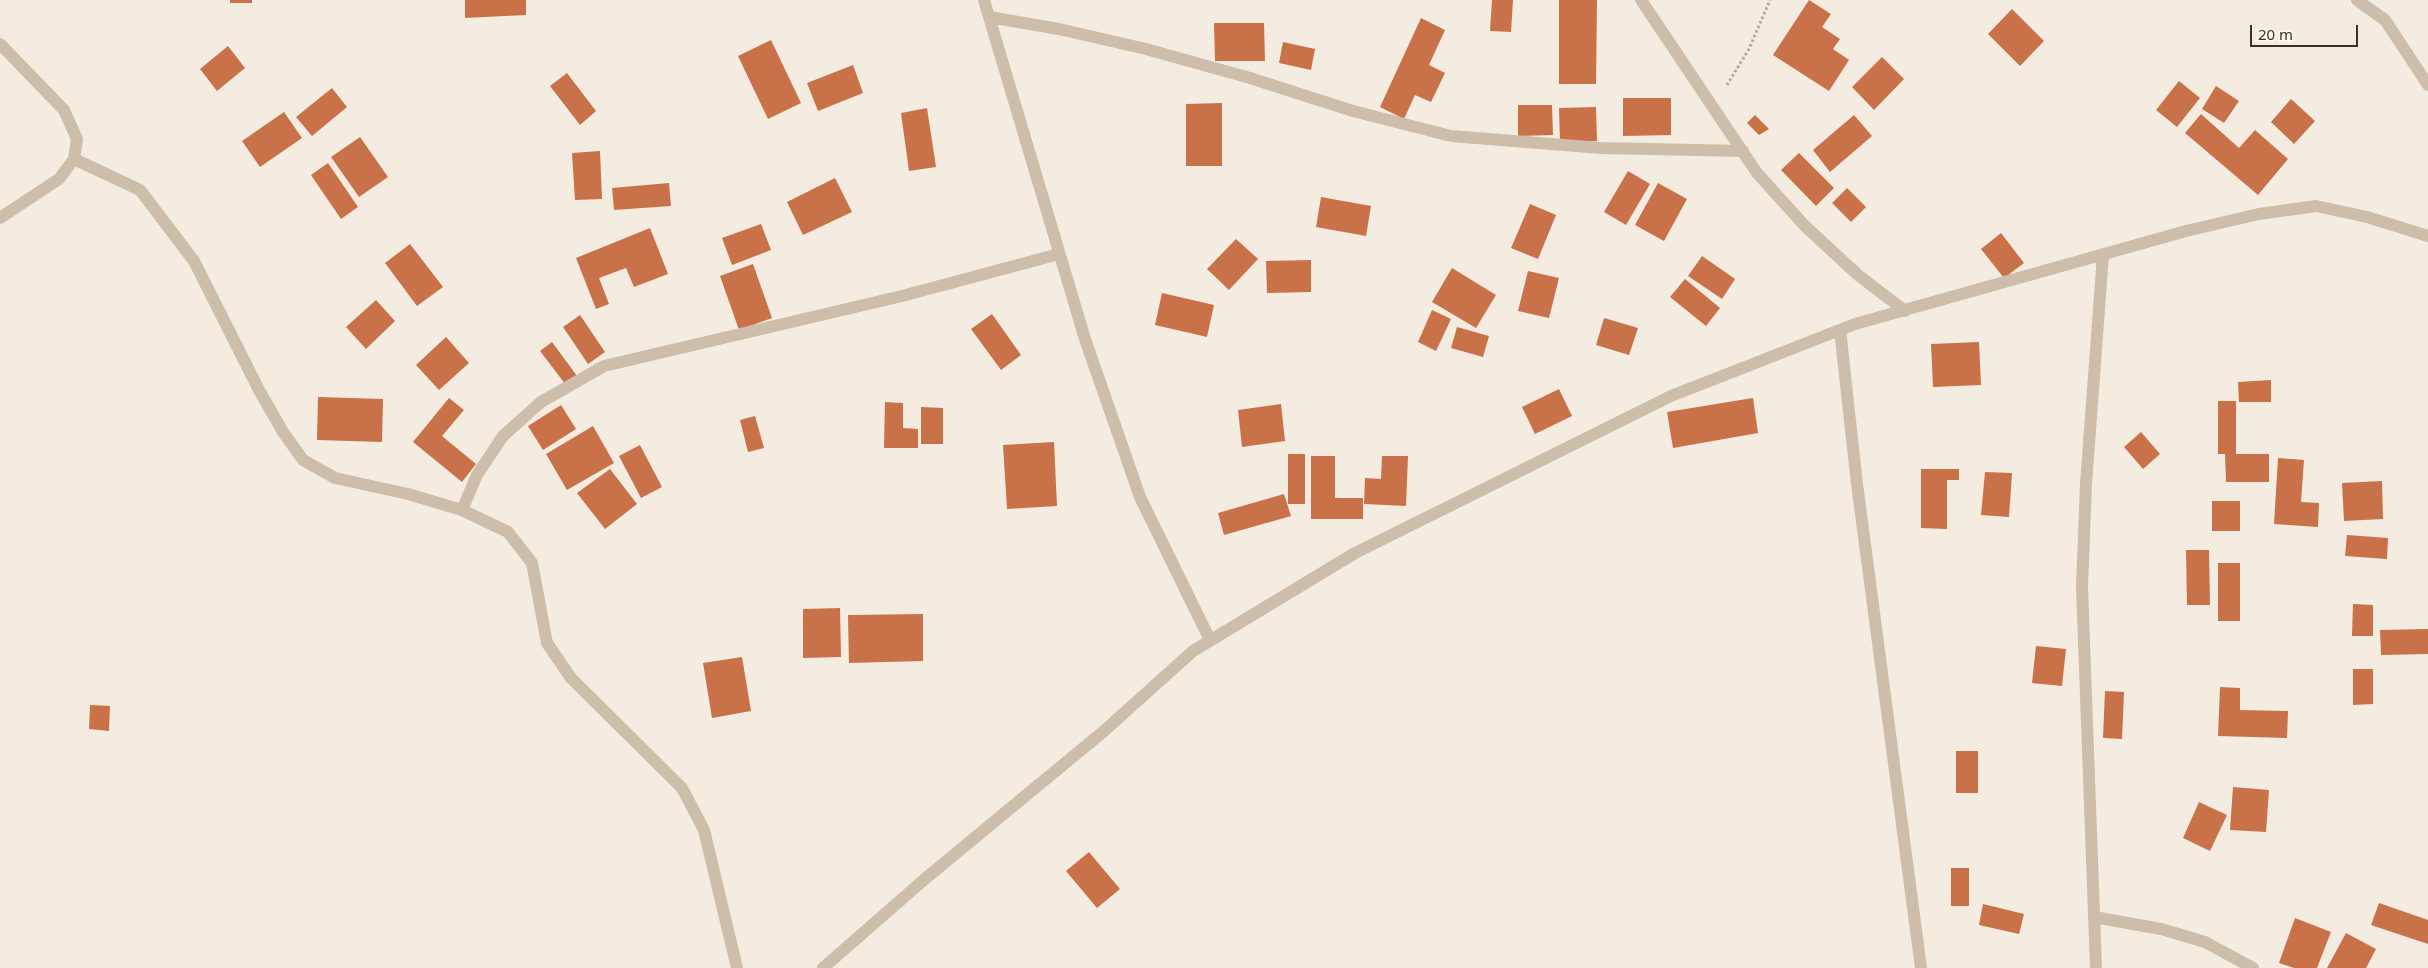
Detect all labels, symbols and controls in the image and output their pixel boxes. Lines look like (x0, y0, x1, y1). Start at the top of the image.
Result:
scale bar (2253, 15, 2360, 47)
text: 20 m (2258, 24, 2293, 44)

